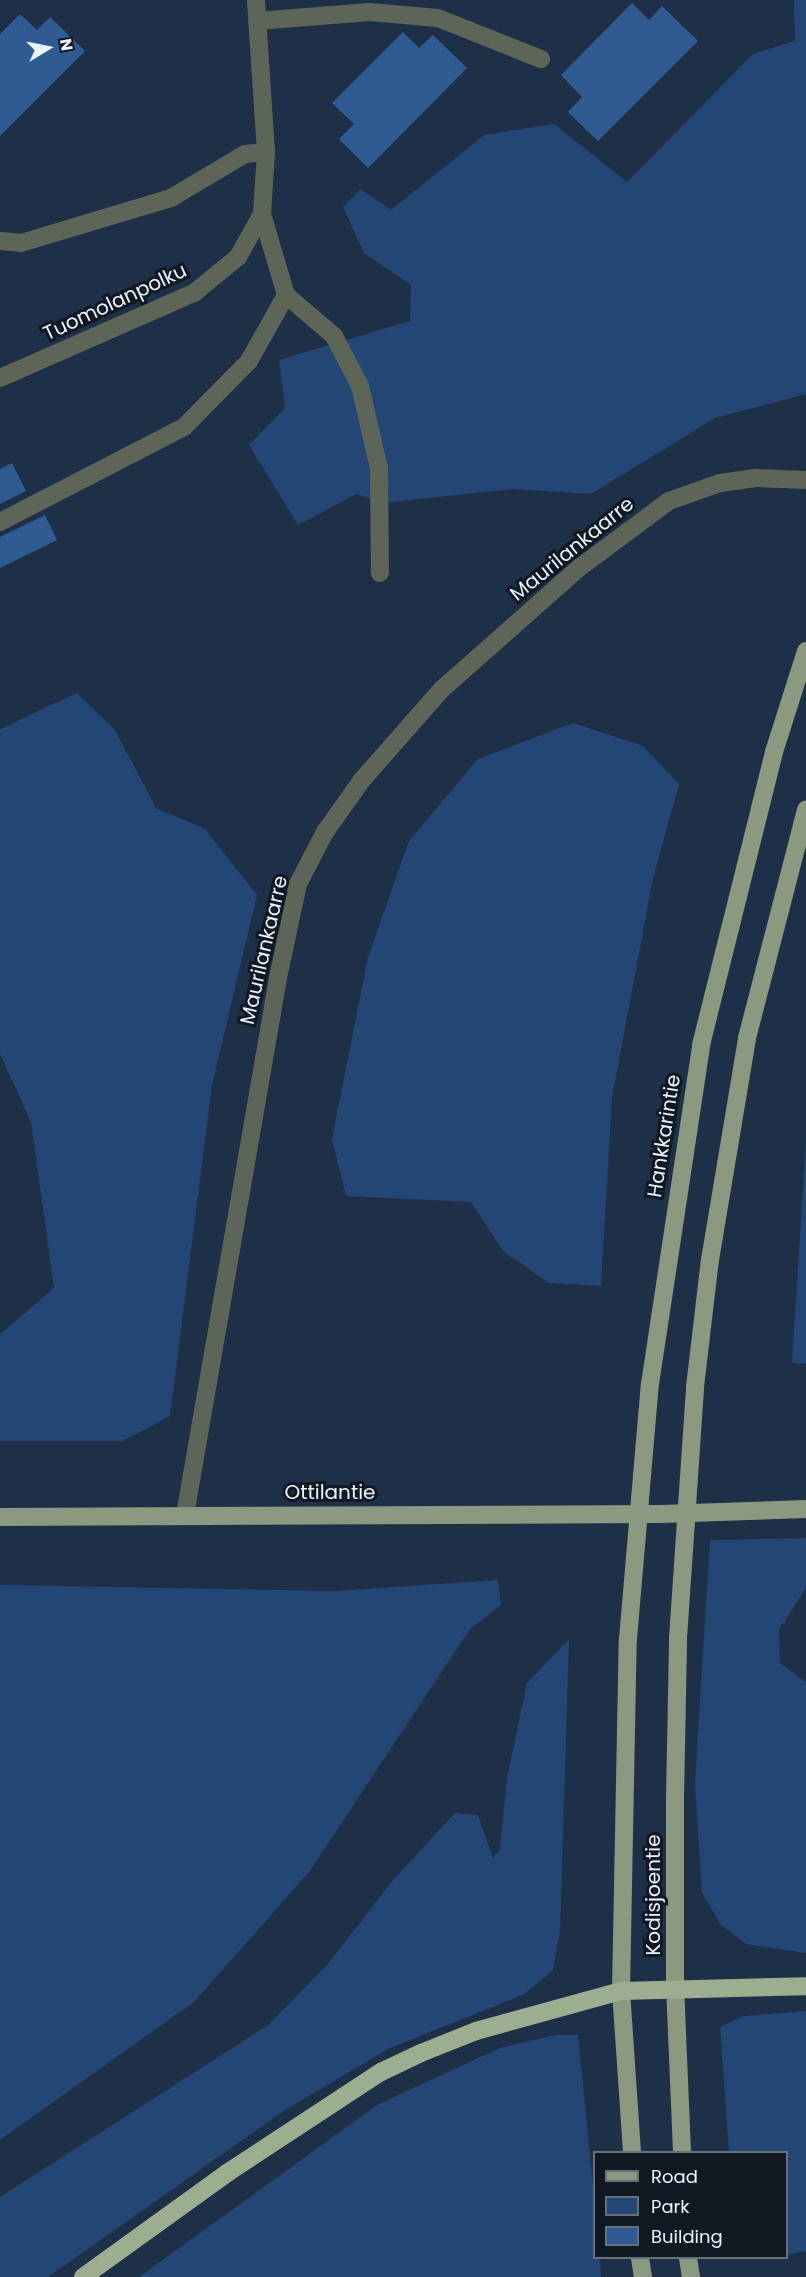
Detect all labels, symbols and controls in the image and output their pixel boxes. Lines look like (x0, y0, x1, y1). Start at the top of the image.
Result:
north arrow (18, 18, 78, 78)
text: N (54, 37, 79, 53)
street label: Tuomolanpolku (40, 258, 190, 346)
street label: Maurilankaarre (505, 492, 639, 606)
street label: Maurilankaarre (235, 873, 293, 1027)
street label: Hankkarintie (642, 1073, 686, 1199)
street label: Ottilantie (284, 1480, 376, 1504)
street label: Kodisjoentie (641, 1834, 665, 1956)
legend (593, 2151, 788, 2259)
text: Road (651, 2164, 698, 2189)
text: Park (651, 2194, 690, 2219)
text: Building (651, 2224, 723, 2249)

